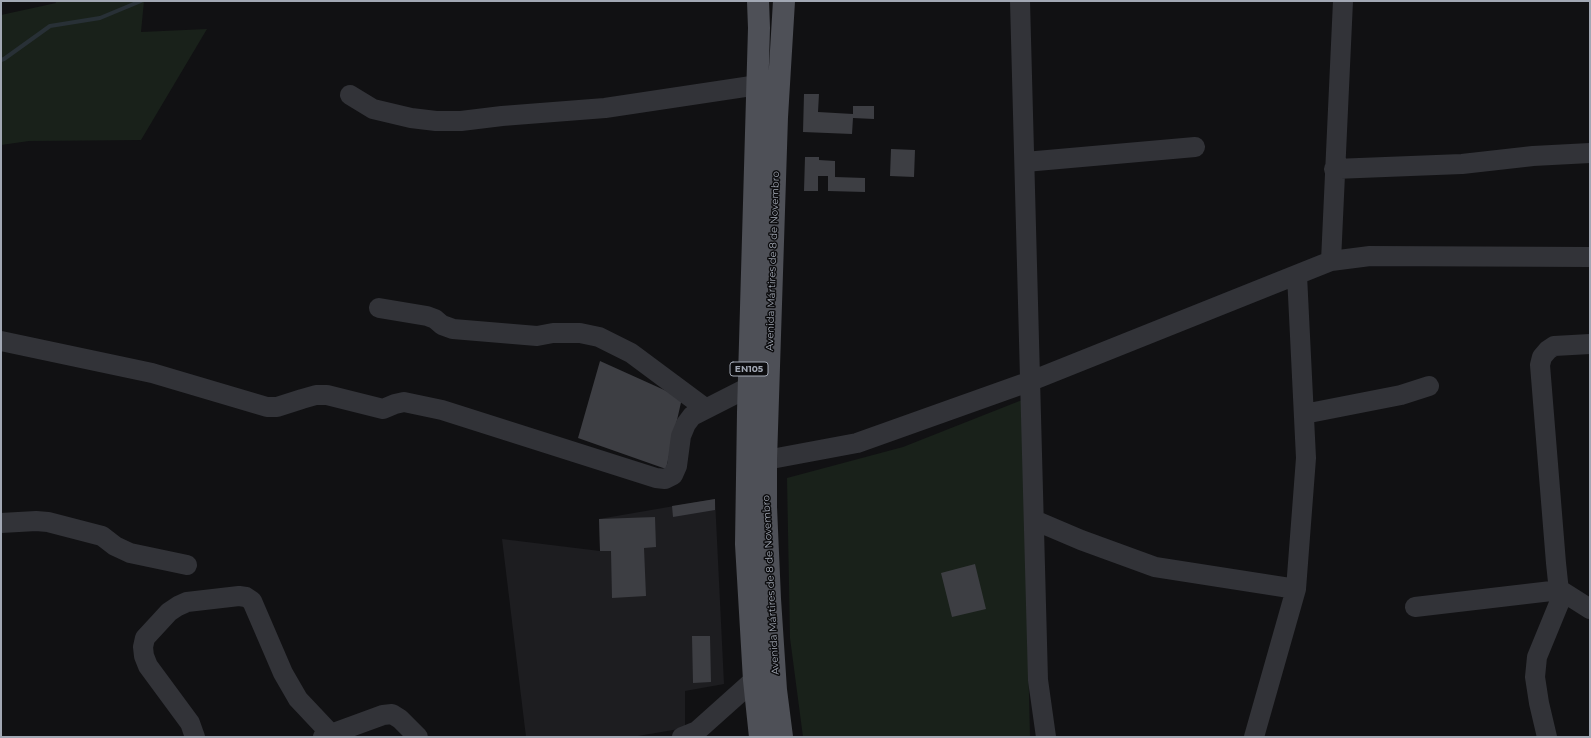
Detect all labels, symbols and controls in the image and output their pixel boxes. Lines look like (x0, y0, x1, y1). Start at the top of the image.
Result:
street label: Avenida Mártires de 8 de Novembro (764, 171, 782, 351)
road number: EN105 (730, 362, 768, 376)
street label: Avenida Mártires de 8 de Novembro (760, 495, 782, 675)

